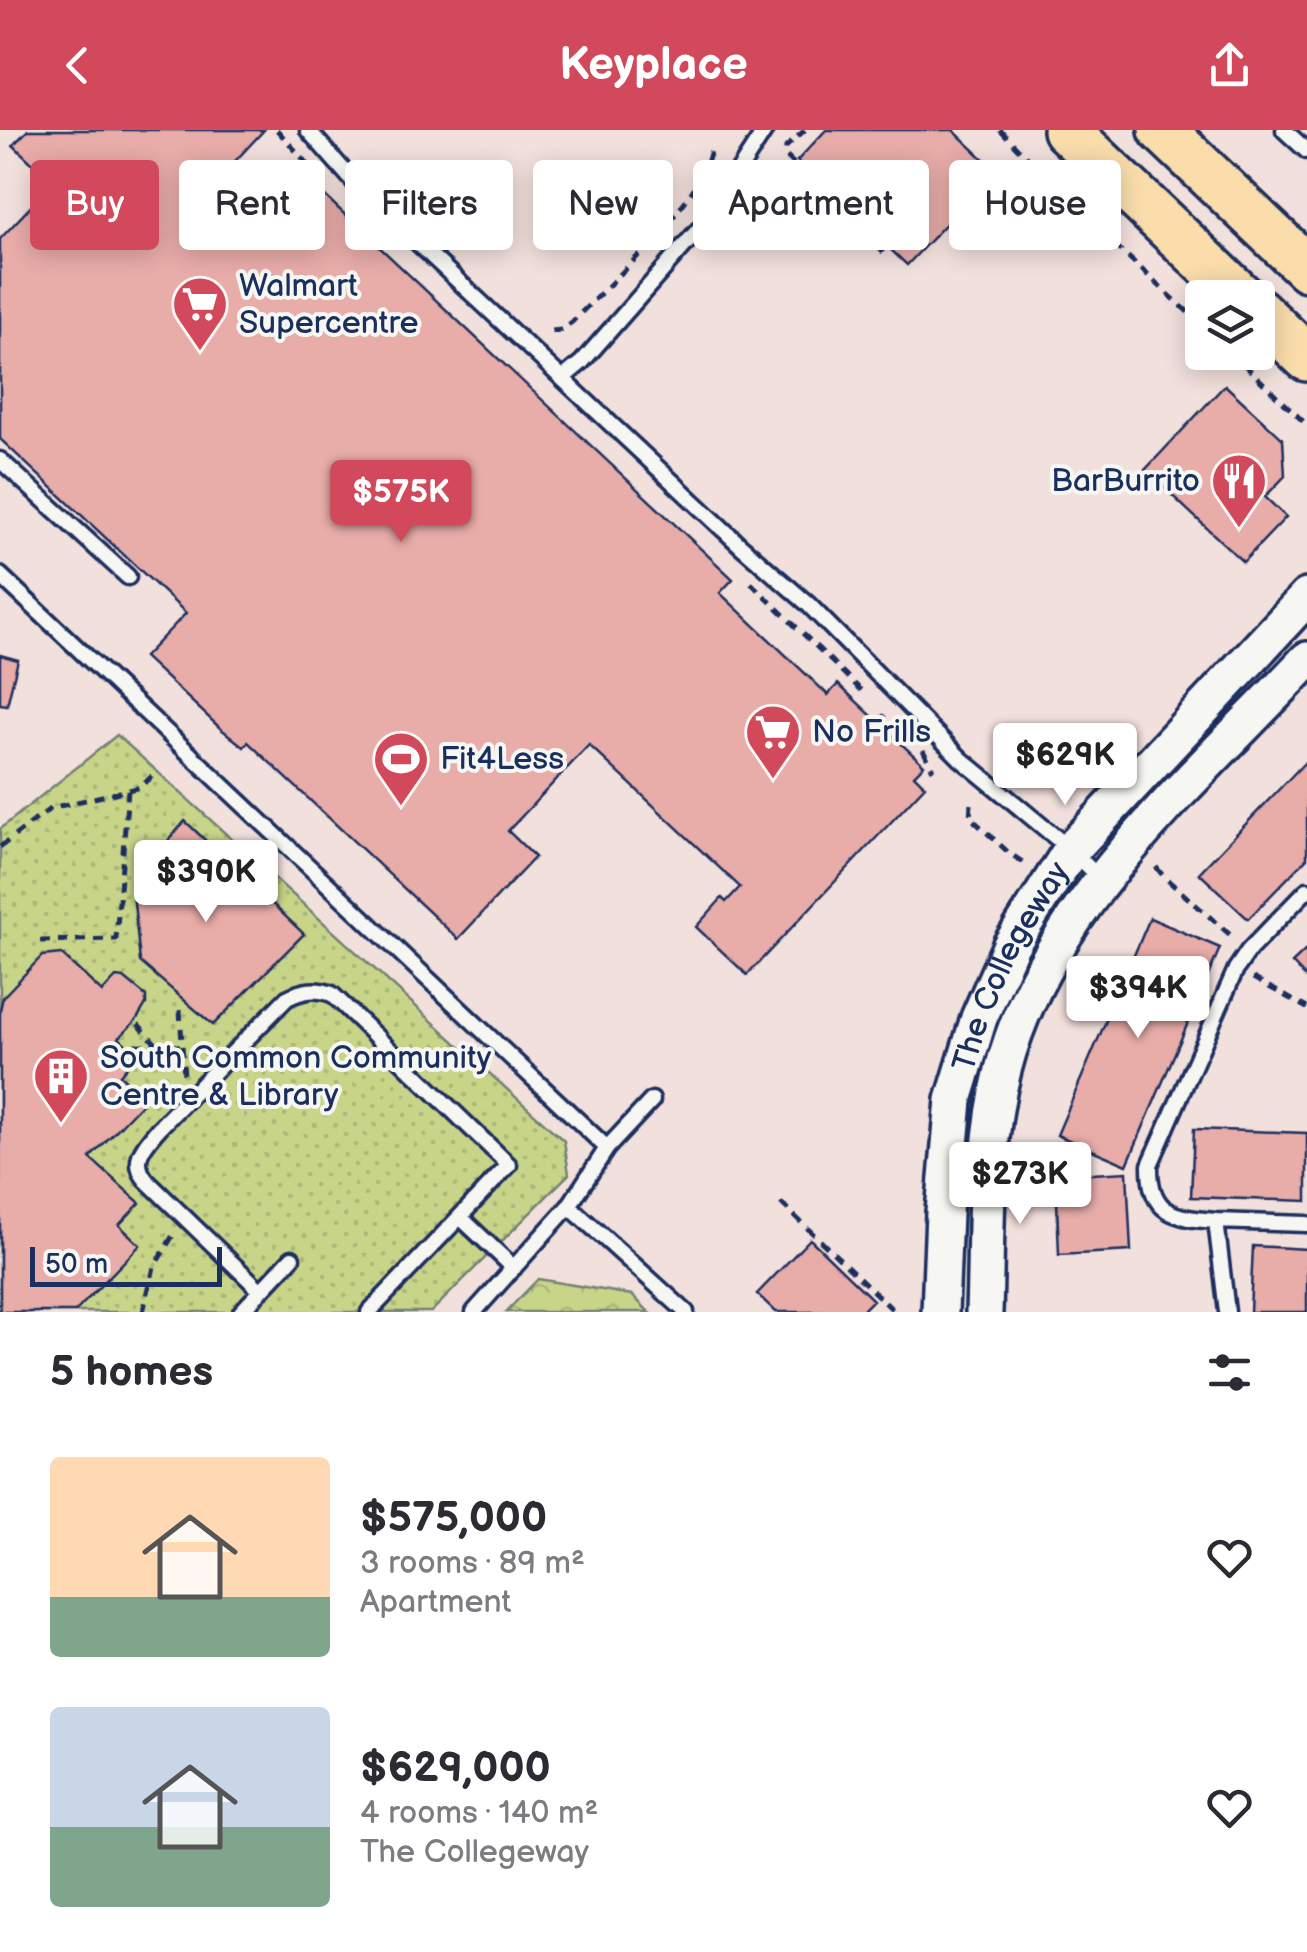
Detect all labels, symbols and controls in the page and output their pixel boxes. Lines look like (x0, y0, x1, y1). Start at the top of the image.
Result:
icon: back (50, 38, 105, 93)
text: Keyplace (559, 38, 748, 93)
icon: share (1202, 38, 1257, 93)
chip: Buy (30, 160, 159, 250)
chip: Rent (179, 160, 325, 250)
chip: Filters (345, 160, 513, 250)
chip: New (533, 160, 673, 250)
chip: Apartment (693, 160, 929, 250)
chip: House (949, 160, 1121, 250)
place label: Walmart Supercentre (239, 267, 418, 343)
supermarket icon: Walmart Supercentre (170, 274, 230, 353)
map controls (1185, 280, 1275, 370)
button: layers (1185, 280, 1275, 370)
restaurant icon: BarBurrito (1209, 451, 1269, 530)
pin: $575K (331, 460, 471, 545)
place label: BarBurrito (1051, 462, 1200, 501)
text: $575K (352, 473, 450, 512)
supermarket icon: No Frills (743, 702, 803, 781)
place label: No Frills (812, 713, 931, 752)
pin: $629K (995, 723, 1135, 808)
sports icon: Fit4Less (371, 729, 431, 808)
text: $629K (1015, 736, 1115, 775)
place label: Fit4Less (440, 740, 564, 779)
pin: $390K (136, 840, 276, 925)
text: $390K (156, 853, 256, 892)
street label: The Collegeway (944, 854, 1078, 1076)
pin: $394K (1068, 956, 1208, 1041)
text: $394K (1088, 969, 1188, 1008)
place label: South Common Community Centre & Library (100, 1039, 492, 1115)
building icon: South Common Community Centre & Library (31, 1046, 91, 1125)
pin: $273K (950, 1142, 1090, 1227)
text: $273K (971, 1155, 1069, 1194)
scale bar (30, 1242, 222, 1286)
text: 50 m (45, 1248, 108, 1281)
icon: filters (1202, 1345, 1257, 1400)
text: 5 homes (50, 1347, 213, 1398)
text: $575,000 (360, 1493, 547, 1544)
icon: home (130, 1497, 250, 1617)
icon: heart (1202, 1530, 1257, 1585)
text: 3 rooms · 89 m² (360, 1544, 585, 1583)
text: Apartment (360, 1583, 511, 1622)
text: $629,000 (360, 1743, 551, 1794)
icon: home (130, 1747, 250, 1867)
icon: heart (1202, 1780, 1257, 1835)
text: 4 rooms · 140 m² (360, 1794, 598, 1833)
text: The Collegeway (360, 1833, 589, 1872)

